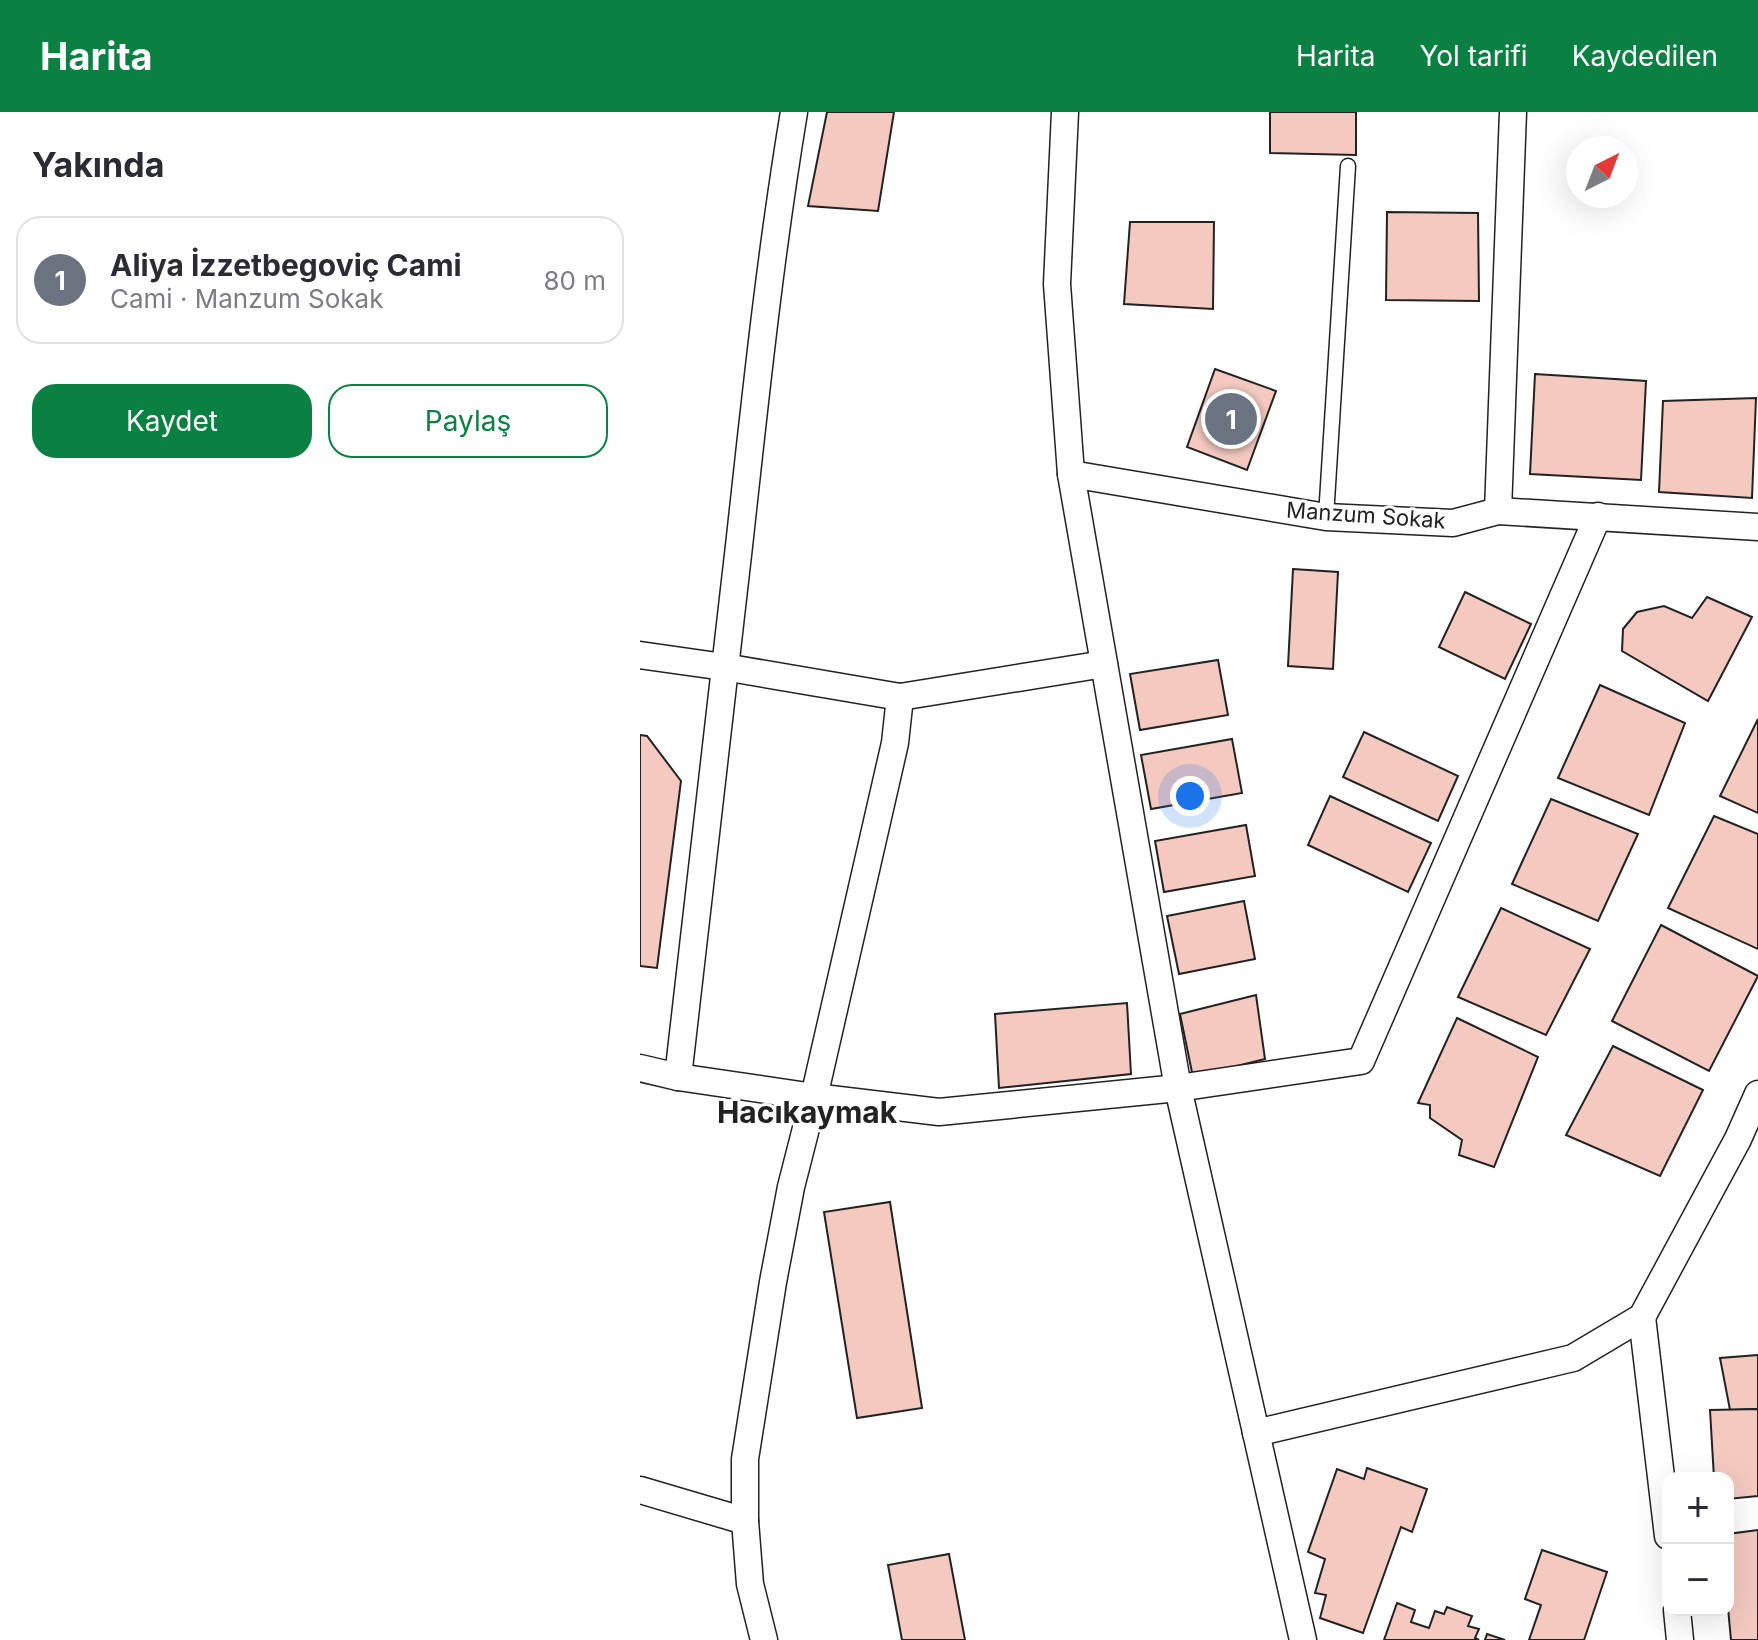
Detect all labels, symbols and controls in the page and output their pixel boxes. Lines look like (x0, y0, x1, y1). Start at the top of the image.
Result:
text: Harita (40, 33, 153, 79)
text: Harita (1296, 39, 1375, 73)
text: Yol tarifi (1419, 39, 1528, 73)
text: Kaydedilen (1572, 39, 1718, 73)
north arrow (1566, 136, 1638, 208)
text: Yakında (32, 144, 164, 185)
text: Aliya İzzetbegoviç Cami (110, 247, 462, 283)
text: 1 (54, 265, 66, 296)
text: 80 m (543, 265, 606, 296)
text: Cami · Manzum Sokak (110, 283, 383, 314)
button: Kaydet (32, 384, 312, 458)
button: Paylaş (328, 384, 608, 458)
pin: 1 (1205, 389, 1257, 449)
street label: Manzum Sokak (1285, 496, 1447, 534)
your location (1170, 776, 1210, 816)
district label: Hacıkaymak (717, 1094, 898, 1130)
map controls (1662, 1472, 1734, 1616)
button: + (1662, 1472, 1734, 1544)
button: − (1662, 1544, 1734, 1616)

